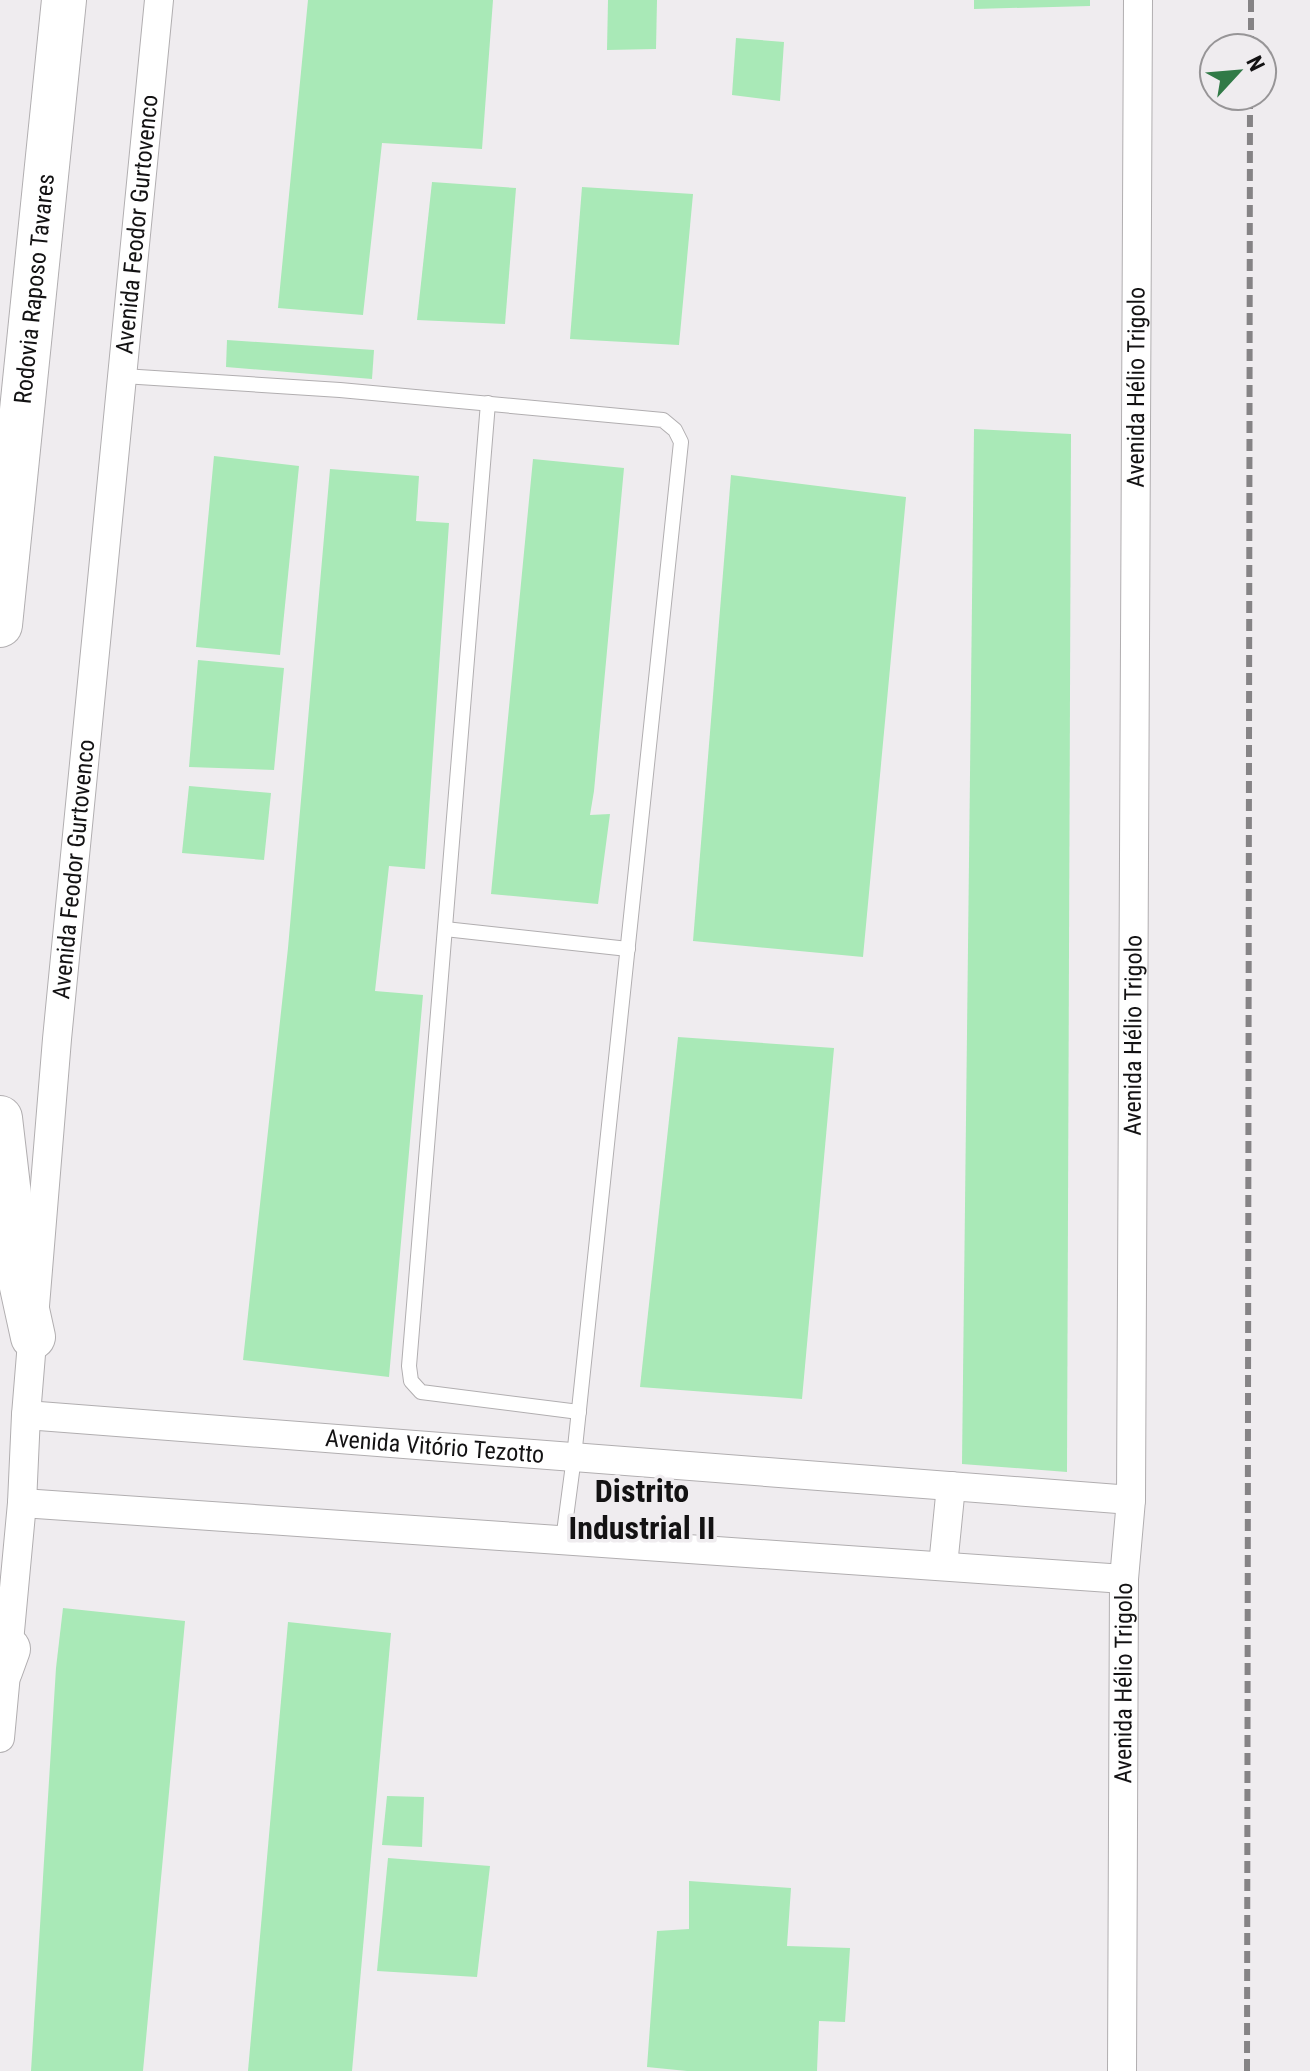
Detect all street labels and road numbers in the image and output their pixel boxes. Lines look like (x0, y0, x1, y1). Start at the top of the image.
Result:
street label: Avenida Feodor Gurtovenco (110, 93, 164, 355)
street label: Rodovia Raposo Tavares (9, 172, 60, 405)
street label: Avenida Hélio Trigolo (1122, 287, 1151, 488)
street label: Avenida Feodor Gurtovenco (47, 738, 100, 1000)
street label: Avenida Hélio Trigolo (1119, 935, 1148, 1136)
street label: Avenida Vitório Tezotto (324, 1424, 545, 1469)
street label: Avenida Hélio Trigolo (1109, 1583, 1138, 1783)

